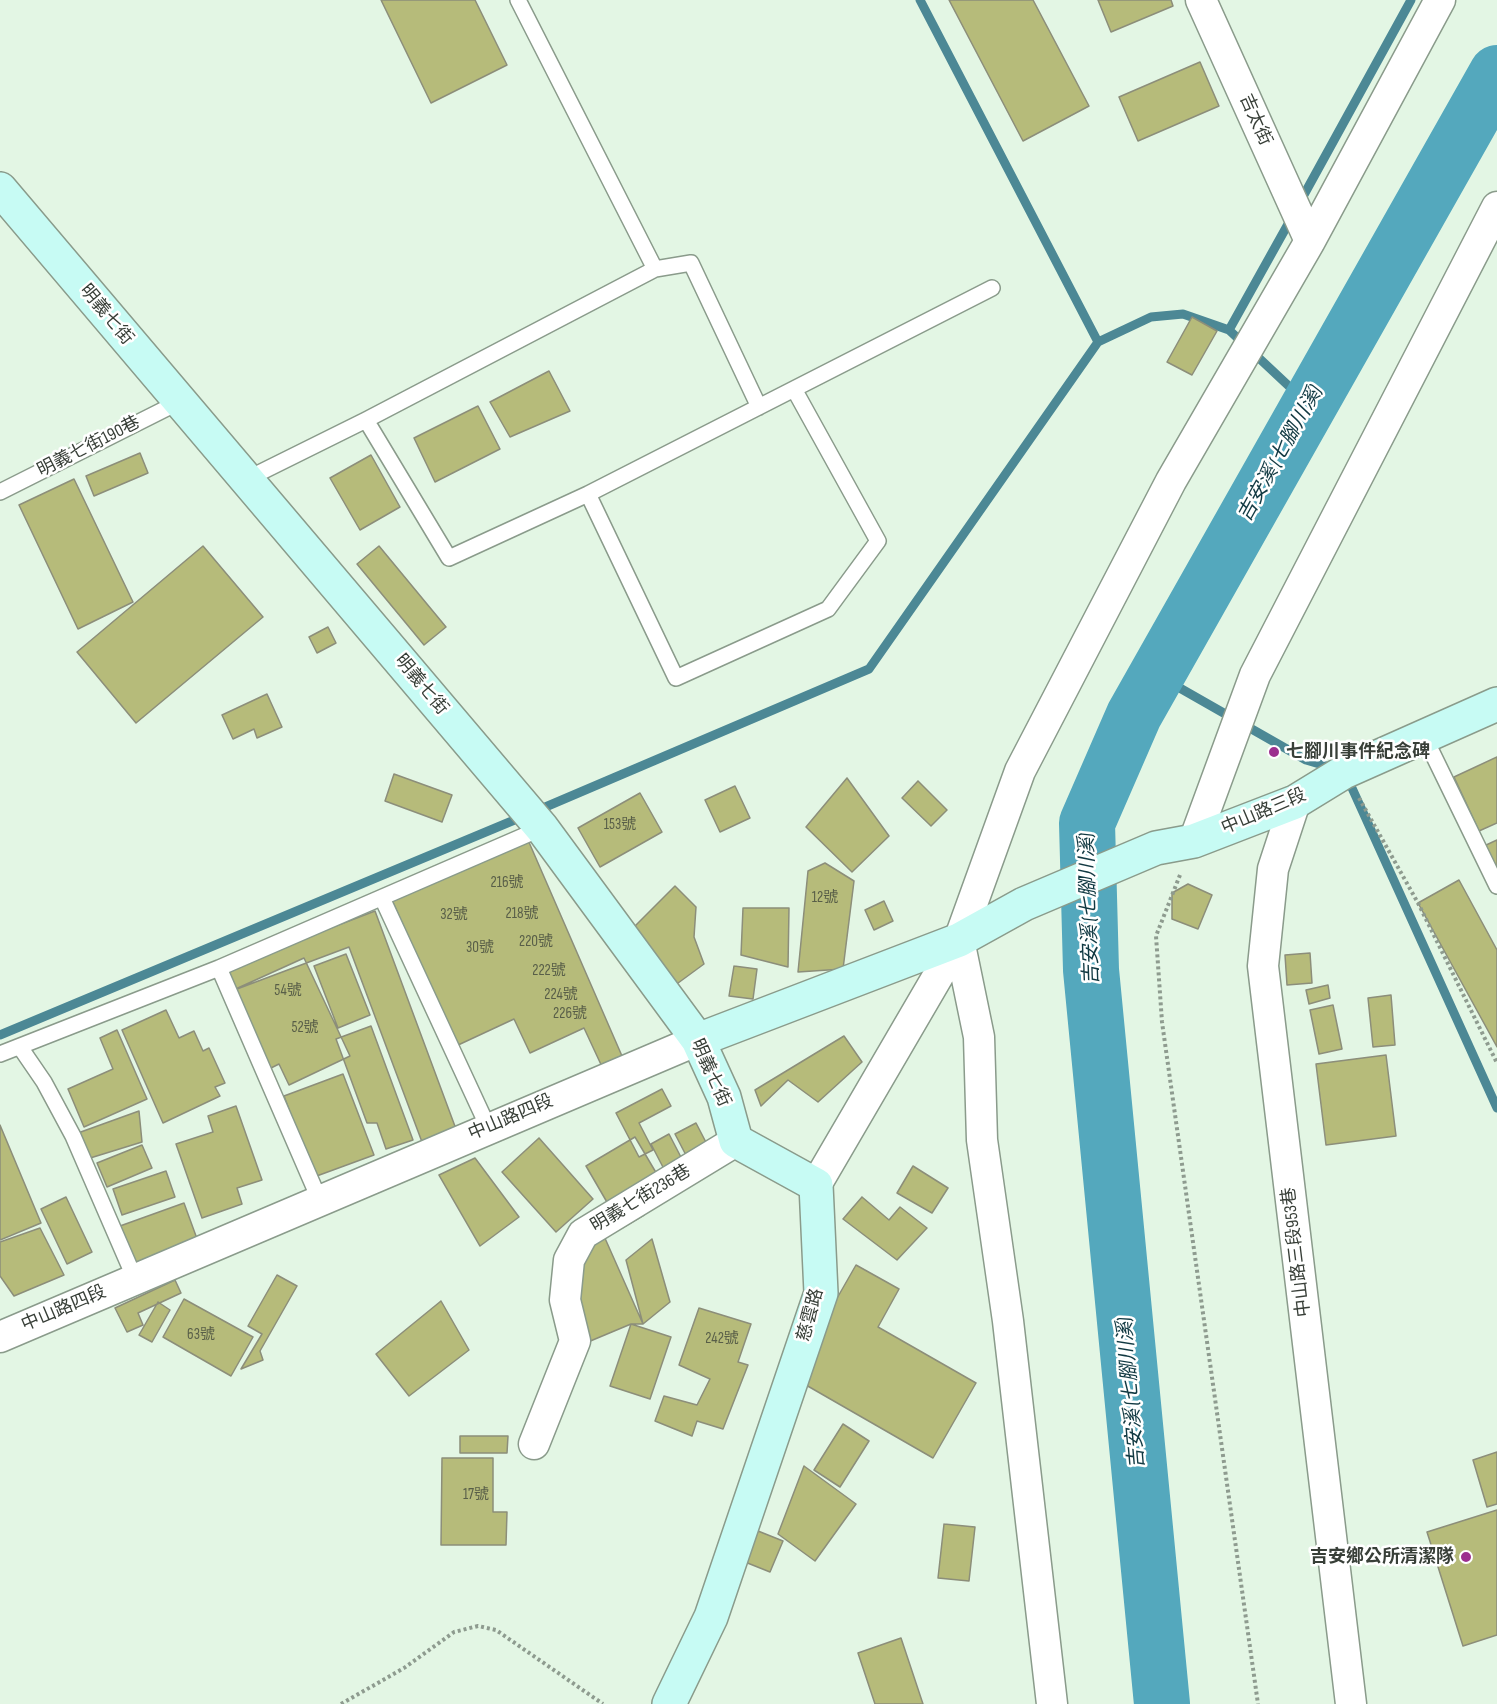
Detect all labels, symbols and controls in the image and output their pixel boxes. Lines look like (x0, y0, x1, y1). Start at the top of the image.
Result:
street label: 吉太街 (1234, 91, 1276, 149)
street label: 明義七街 (75, 280, 137, 350)
water label: 吉安溪 (七腳川溪) (1234, 382, 1328, 526)
street label: 明義七街190巷 (34, 412, 144, 482)
street label: 明義七街 (390, 650, 452, 720)
place label: 七腳川事件紀念碑 (1286, 741, 1430, 763)
marker: 七腳川事件紀念碑 (1267, 745, 1281, 759)
street label: 中山路三段 (1218, 784, 1310, 840)
house number: 153號 (604, 816, 636, 834)
water label: 吉安溪 (七腳川溪) (1075, 833, 1105, 985)
house number: 216號 (490, 874, 524, 892)
house number: 12號 (812, 889, 838, 907)
house number: 218號 (505, 905, 539, 923)
house number: 32號 (440, 906, 468, 924)
house number: 220號 (519, 933, 553, 951)
house number: 30號 (466, 939, 494, 957)
house number: 222號 (532, 962, 566, 980)
house number: 54號 (274, 982, 302, 1000)
house number: 224號 (544, 986, 578, 1004)
house number: 226號 (553, 1005, 587, 1023)
house number: 52號 (291, 1019, 319, 1037)
street label: 明義七街 (685, 1036, 735, 1110)
street label: 中山路四段 (465, 1090, 557, 1146)
street label: 明義七街236巷 (587, 1161, 695, 1237)
street label: 中山路三段953巷 (1278, 1186, 1316, 1318)
street label: 中山路四段 (18, 1281, 110, 1337)
street label: 慈雲路 (794, 1286, 828, 1344)
water label: 吉安溪 (七腳川溪) (1113, 1316, 1151, 1470)
house number: 63號 (187, 1326, 215, 1344)
house number: 242號 (705, 1330, 739, 1348)
house number: 17號 (463, 1486, 489, 1504)
place label: 吉安鄉公所清潔隊 (1310, 1546, 1454, 1568)
marker: 吉安鄉公所清潔隊 (1459, 1550, 1473, 1564)

